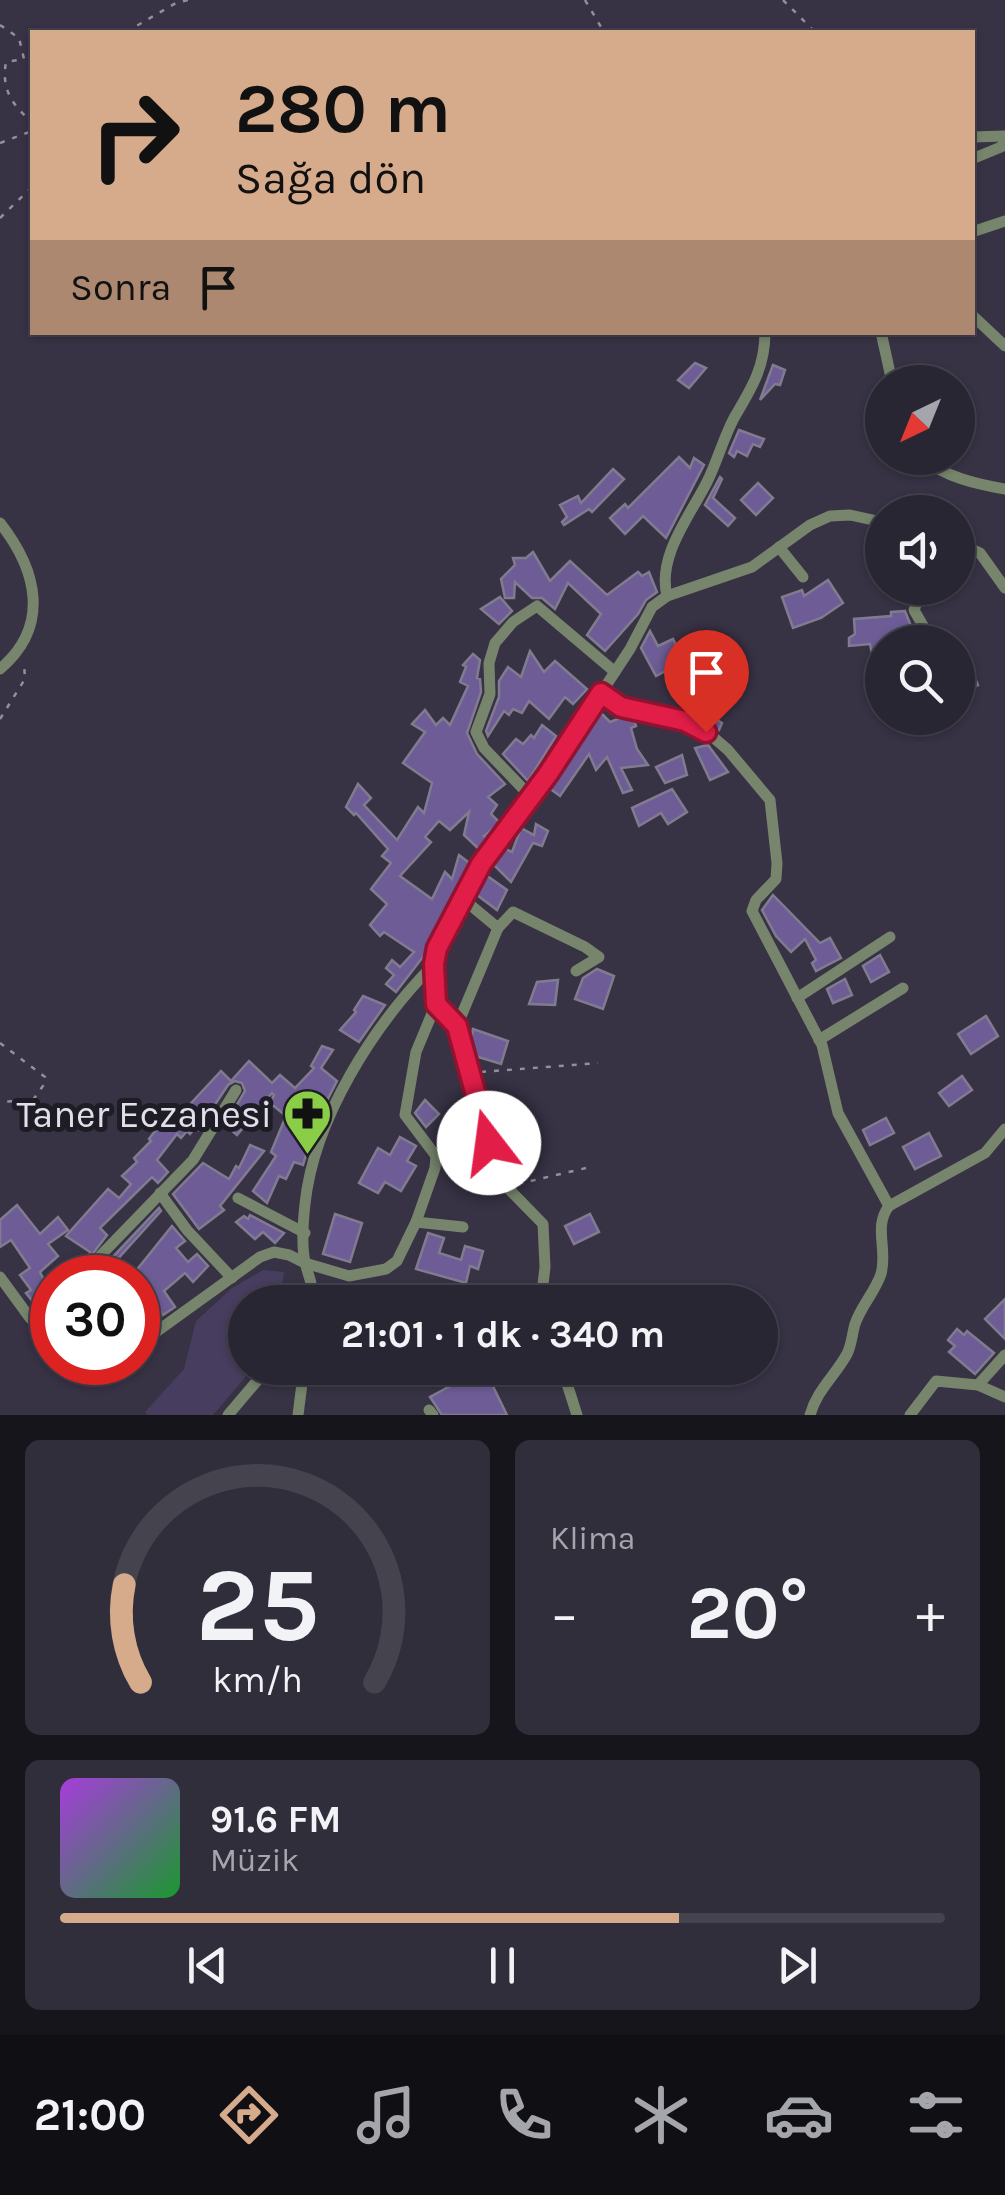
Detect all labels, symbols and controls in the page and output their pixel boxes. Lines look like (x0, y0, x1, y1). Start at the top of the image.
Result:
text: 280 m (235, 68, 451, 150)
icon: right (70, 70, 200, 200)
text: Sağa dön (235, 152, 426, 204)
icon: arrive (191, 260, 246, 315)
text: Sonra (70, 265, 171, 310)
north arrow (865, 365, 975, 475)
map controls (865, 365, 975, 735)
button: sound (865, 495, 975, 605)
button: search (865, 625, 975, 735)
pin (664, 630, 749, 733)
icon: arrive (679, 645, 734, 700)
pharmacy icon: Taner Eczanesi (281, 1088, 333, 1156)
position arrow (437, 1091, 541, 1195)
place label: Taner Eczanesi (17, 1092, 272, 1137)
speed limit sign: 30 (30, 1255, 160, 1385)
text: 21:01 · 1 dk · 340 m (341, 1312, 665, 1357)
text: Klima (550, 1520, 636, 1557)
text: 25 (196, 1545, 319, 1666)
text: 20° (687, 1569, 808, 1657)
text: − (550, 1582, 579, 1646)
text: + (916, 1582, 945, 1646)
text: km/h (212, 1659, 303, 1701)
text: 91.6 FM (210, 1797, 342, 1842)
text: Müzik (210, 1842, 299, 1879)
icon: previous (180, 1938, 235, 1993)
icon: pause (475, 1938, 530, 1993)
icon: next (770, 1938, 825, 1993)
icon: directions (214, 2080, 284, 2150)
icon: music (351, 2080, 421, 2150)
icon: phone (489, 2080, 559, 2150)
icon: climate (626, 2080, 696, 2150)
icon: car (764, 2080, 834, 2150)
icon: filters (901, 2080, 971, 2150)
text: 21:00 (34, 2089, 146, 2141)

